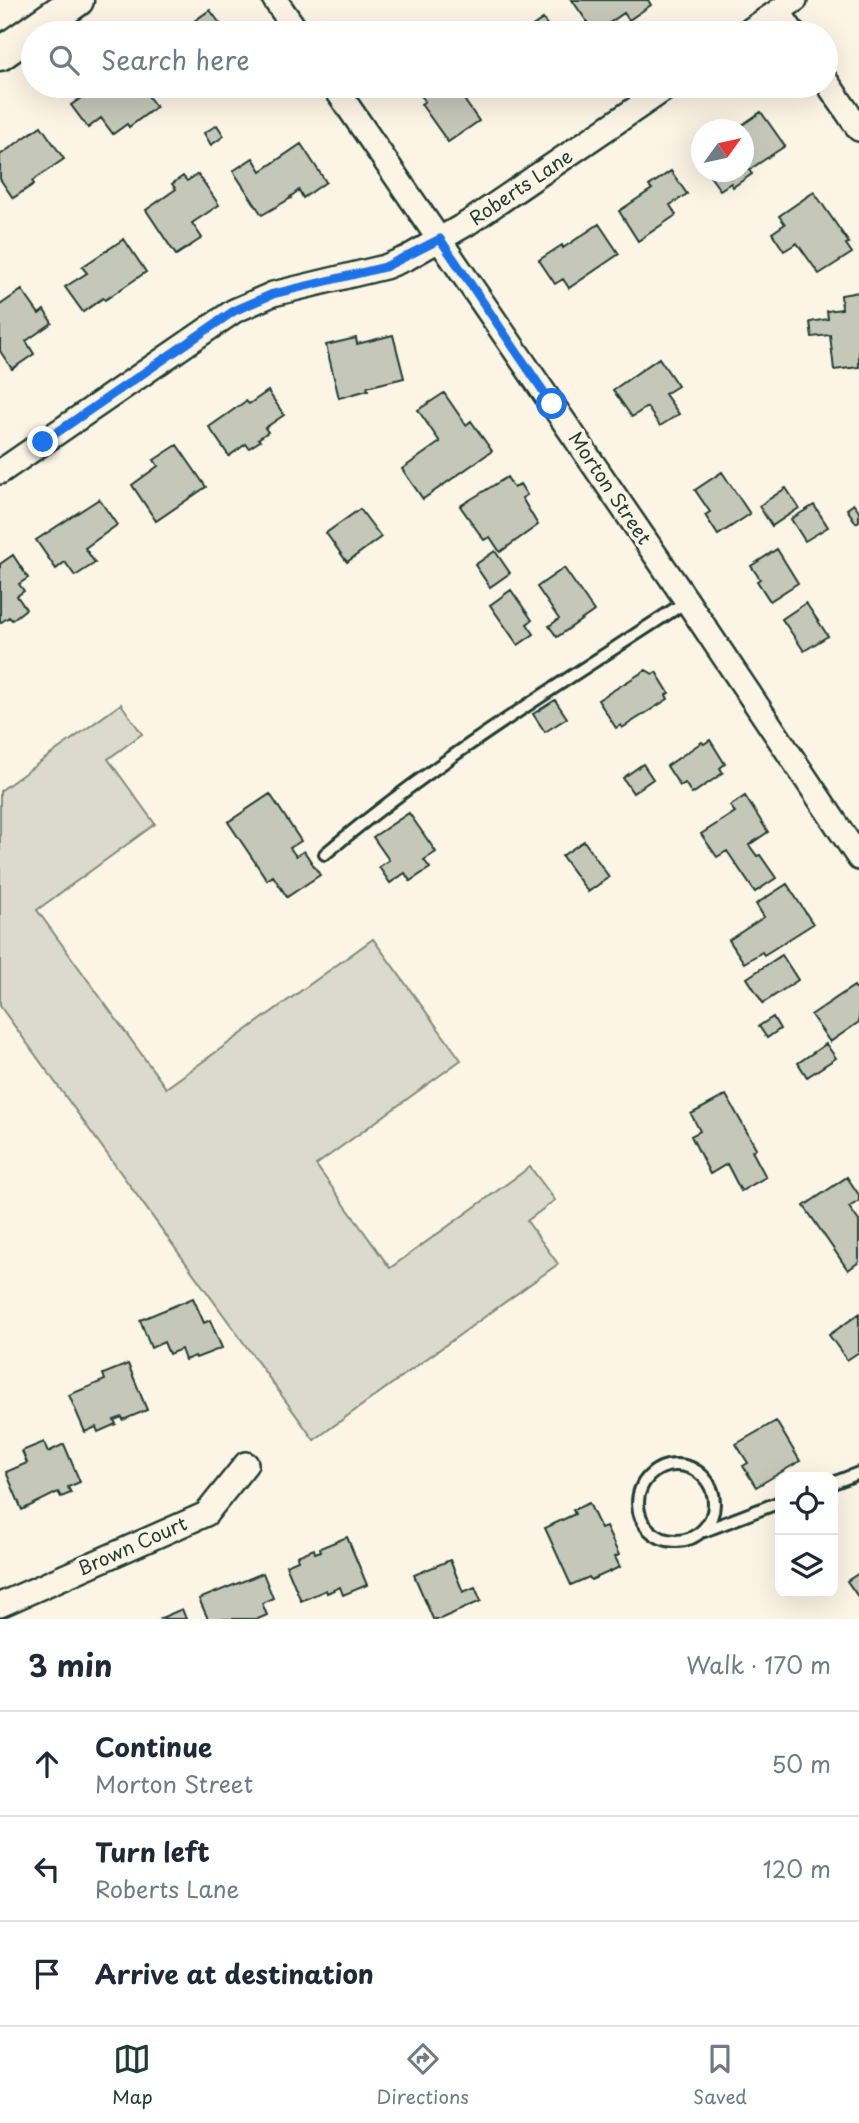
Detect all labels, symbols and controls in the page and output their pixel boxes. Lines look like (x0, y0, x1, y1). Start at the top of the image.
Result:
search box (21, 21, 838, 98)
text: Search here (101, 40, 250, 79)
icon: search (45, 41, 83, 79)
north arrow (691, 119, 754, 182)
street label: Roberts Lane (463, 141, 578, 231)
route start (536, 388, 567, 419)
street label: Morton Street (563, 425, 659, 550)
route end (27, 426, 58, 457)
map controls (775, 1472, 838, 1598)
button: locate (775, 1472, 838, 1535)
street label: Brown Court (72, 1508, 191, 1582)
button: layers (775, 1535, 838, 1598)
text: 3 min (28, 1642, 113, 1687)
text: Walk · 170 m (686, 1647, 831, 1682)
text: Continue (95, 1727, 212, 1766)
icon: ahead (28, 1745, 66, 1783)
text: 50 m (771, 1746, 831, 1781)
text: Morton Street (95, 1766, 253, 1801)
text: Turn left (95, 1832, 210, 1871)
icon: left (28, 1850, 66, 1888)
text: 120 m (763, 1851, 831, 1886)
text: Roberts Lane (95, 1871, 239, 1906)
text: Arrive at destination (95, 1954, 374, 1993)
icon: arrive (28, 1955, 66, 1993)
tab: Map (112, 2040, 153, 2110)
tab: Directions (377, 2040, 469, 2110)
tab: Saved (693, 2040, 747, 2110)

